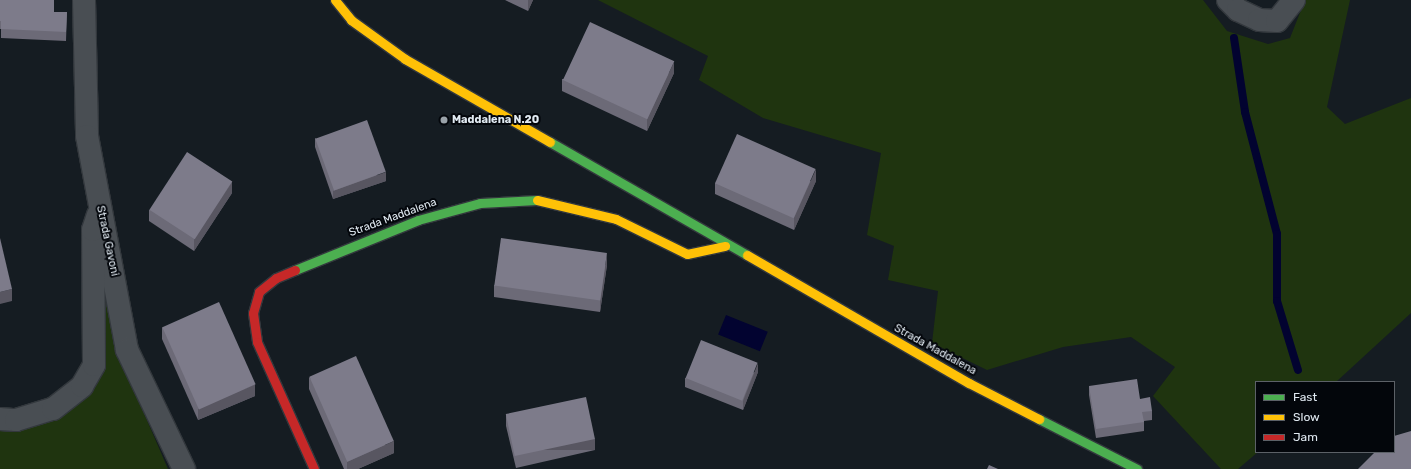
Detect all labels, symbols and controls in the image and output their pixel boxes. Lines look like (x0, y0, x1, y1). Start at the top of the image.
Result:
place label: Maddalena N.20 (452, 113, 539, 127)
marker: Maddalena N.20 (439, 115, 449, 125)
street label: Strada Maddalena (347, 196, 439, 240)
street label: Strada Gavoni (93, 205, 121, 277)
street label: Strada Maddalena (891, 322, 979, 378)
legend (1255, 381, 1395, 453)
text: Fast (1293, 390, 1317, 404)
text: Slow (1293, 410, 1320, 424)
text: Jam (1293, 430, 1318, 444)

